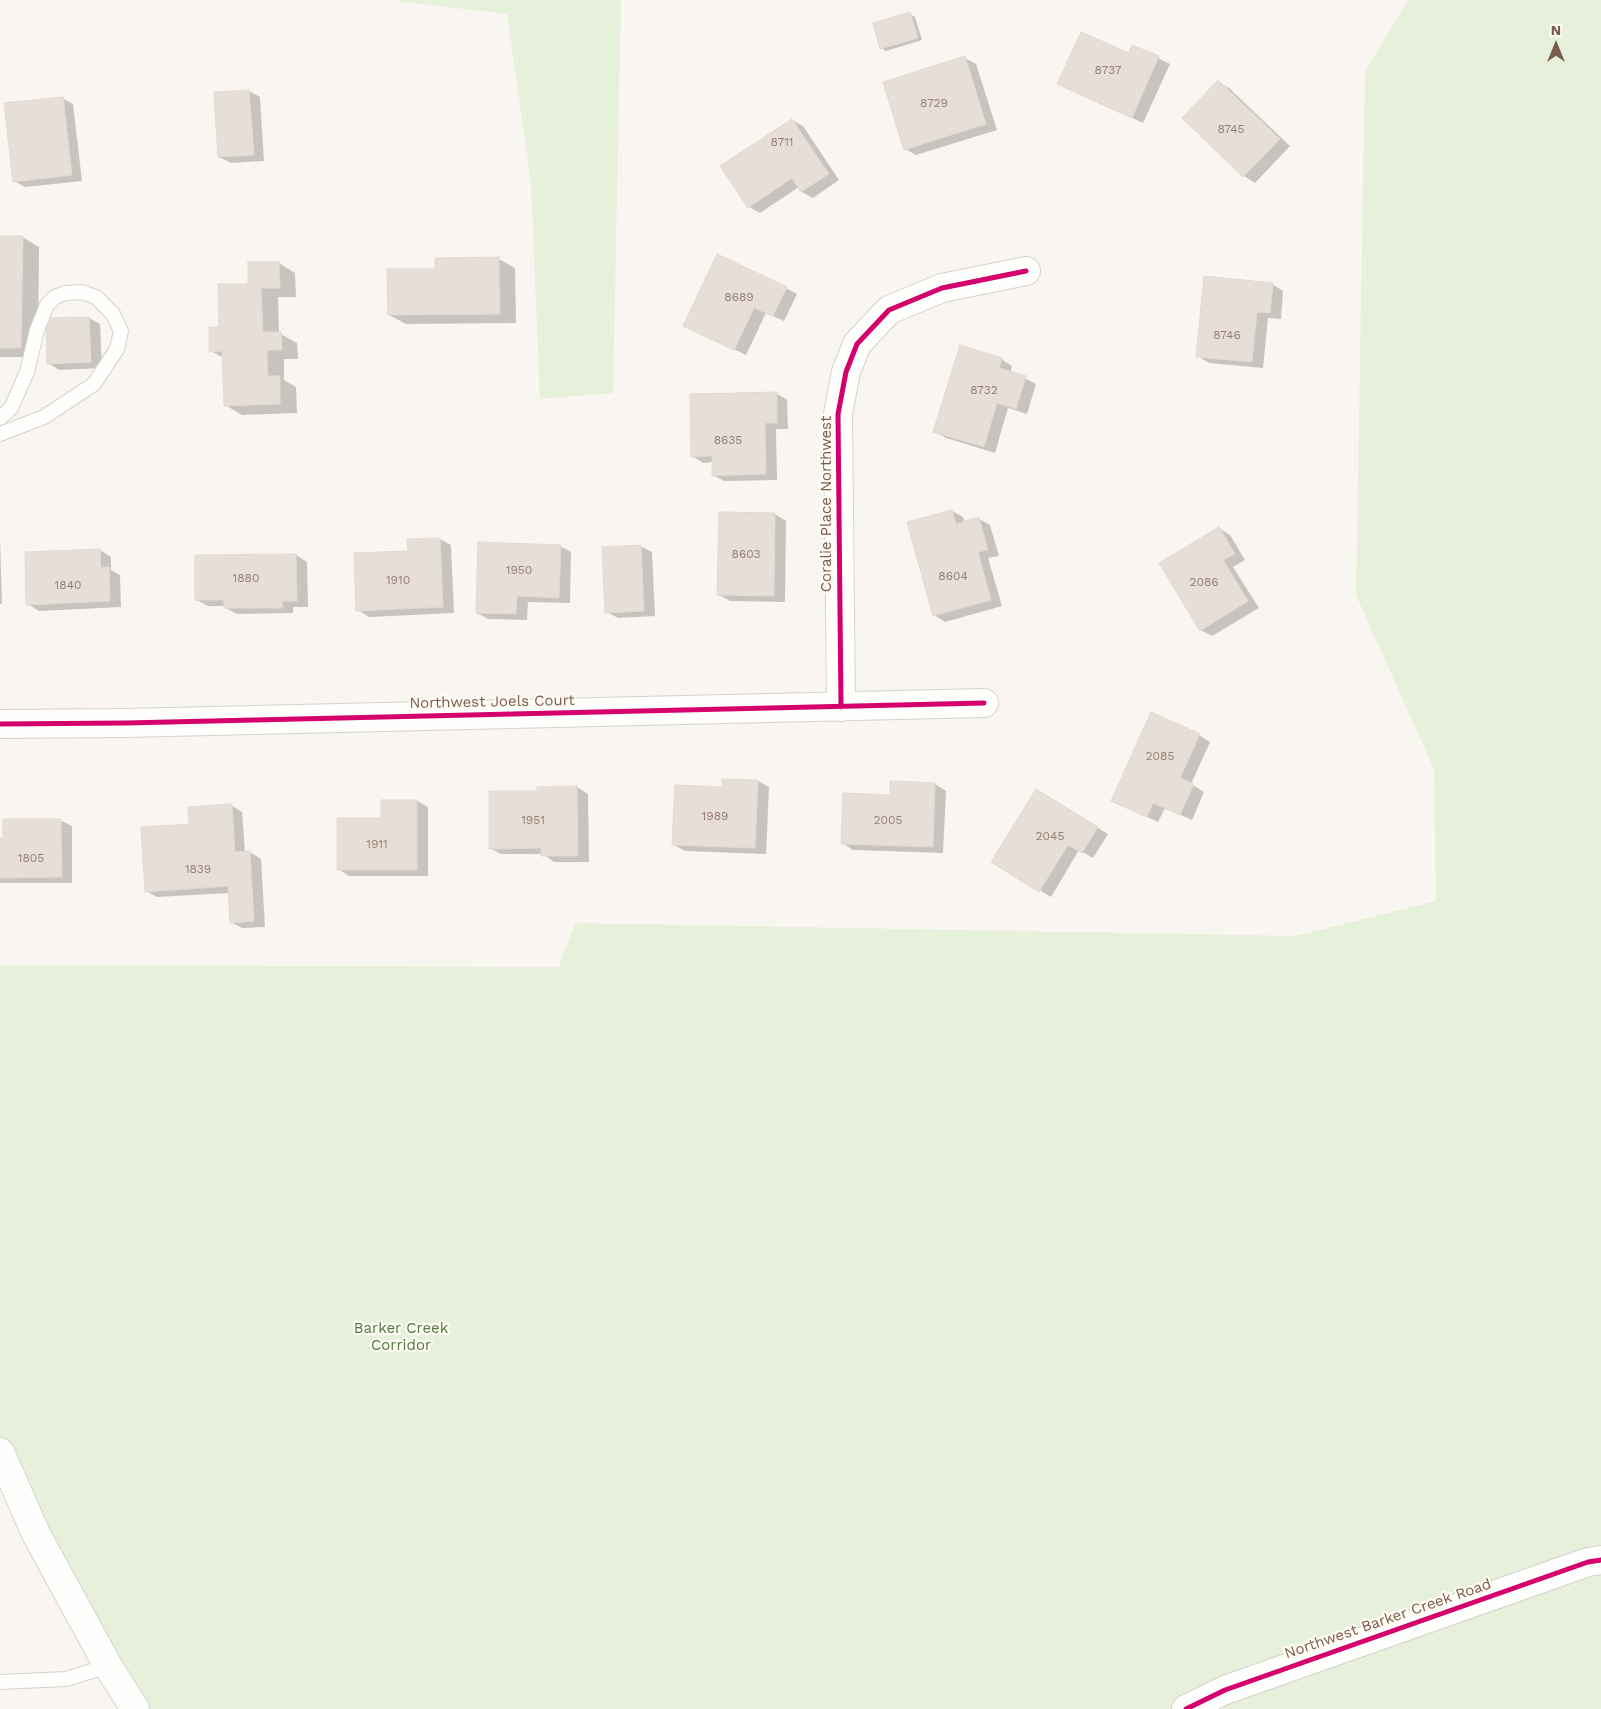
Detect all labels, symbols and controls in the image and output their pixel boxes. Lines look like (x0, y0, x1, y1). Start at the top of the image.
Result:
north arrow (1531, 20, 1581, 70)
text: N (1551, 22, 1561, 38)
house number: 8737 (1095, 63, 1121, 77)
house number: 8729 (920, 96, 948, 110)
house number: 8745 (1217, 122, 1245, 136)
house number: 8711 (770, 135, 794, 149)
house number: 8689 (724, 290, 754, 304)
house number: 8746 (1213, 328, 1241, 342)
house number: 8732 (970, 383, 998, 397)
street label: Coralie Place Northwest (818, 416, 836, 592)
house number: 8635 (714, 433, 742, 447)
house number: 8603 (732, 547, 760, 561)
house number: 1950 (506, 563, 532, 577)
house number: 8604 (938, 569, 968, 583)
house number: 1880 (233, 571, 259, 585)
house number: 1910 (386, 573, 410, 587)
house number: 2086 (1189, 575, 1219, 589)
house number: 1840 (55, 578, 81, 592)
street label: Northwest Joels Court (409, 692, 575, 712)
house number: 2085 (1146, 749, 1174, 763)
house number: 1989 (702, 809, 728, 823)
house number: 1951 (521, 813, 545, 827)
house number: 2005 (874, 813, 902, 827)
house number: 2045 (1036, 829, 1064, 843)
house number: 1911 (366, 837, 388, 851)
house number: 1805 (18, 851, 44, 865)
house number: 1839 (185, 862, 211, 876)
park label: Barker Creek Corridor (354, 1320, 448, 1355)
street label: Northwest Barker Creek Road (1282, 1575, 1494, 1663)

